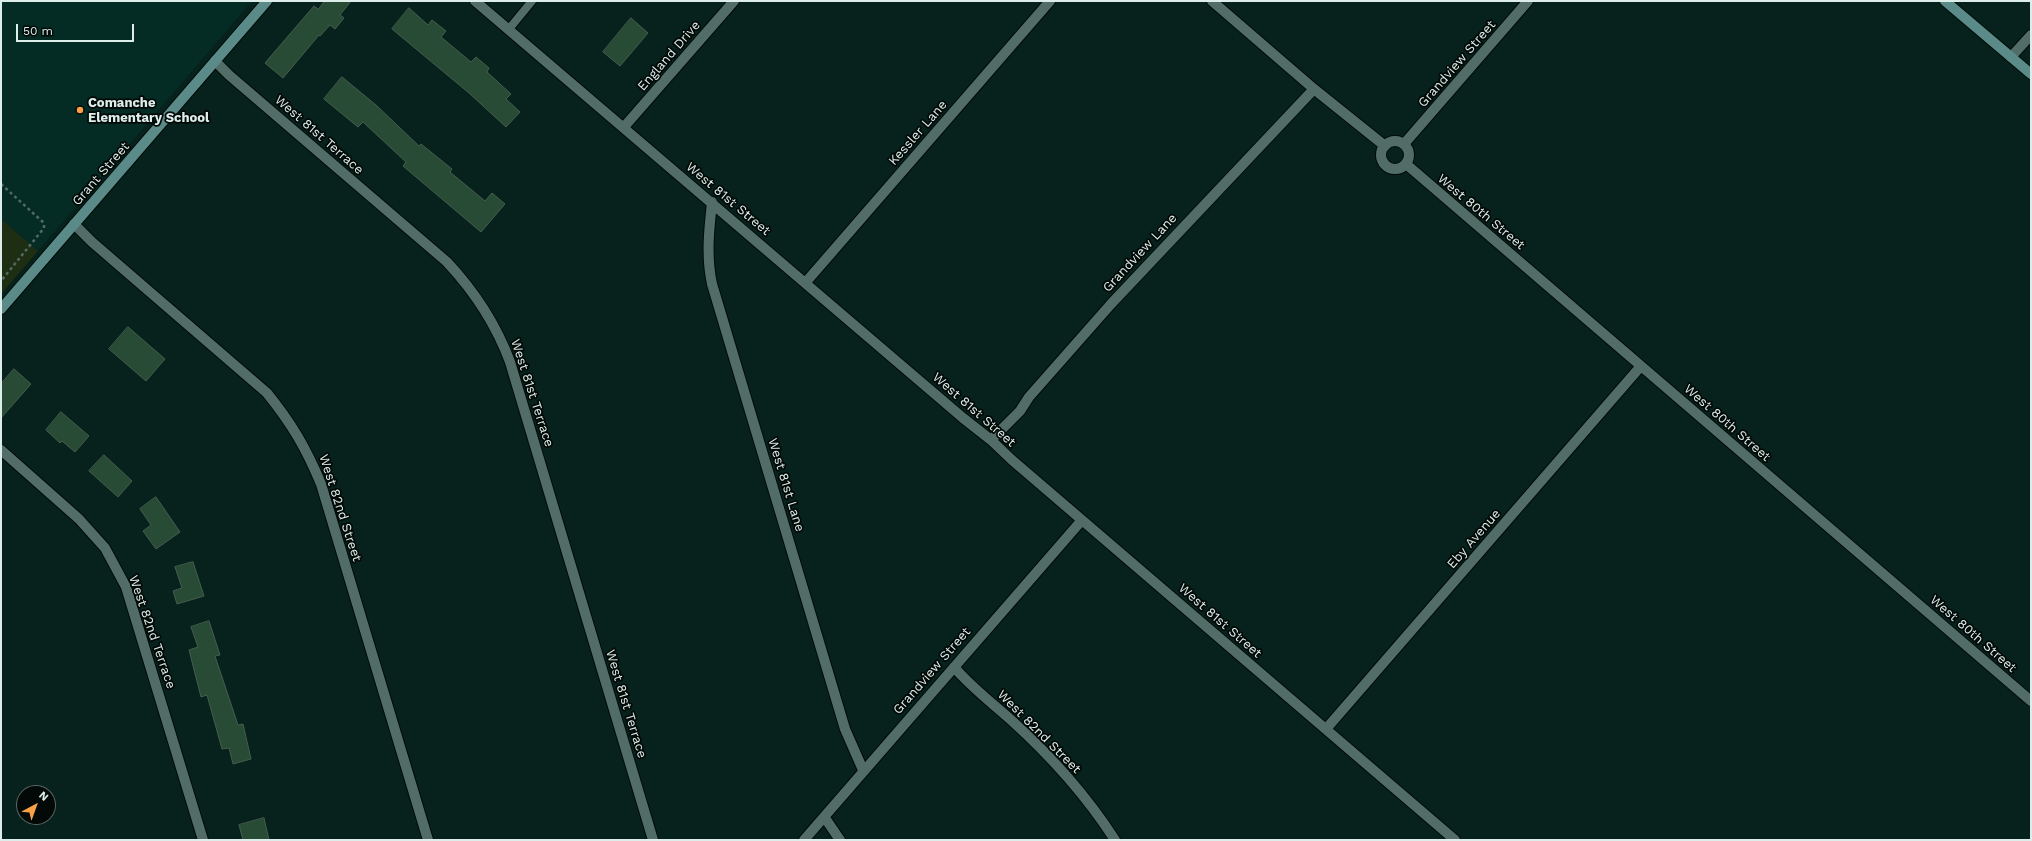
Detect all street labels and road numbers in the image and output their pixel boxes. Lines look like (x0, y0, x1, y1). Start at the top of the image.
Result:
street label: Grandview Street (1415, 17, 1499, 111)
street label: England Drive (634, 18, 704, 94)
street label: West 81st Terrace (271, 92, 367, 178)
street label: Kessler Lane (886, 97, 950, 169)
street label: Grant Street (69, 139, 133, 209)
street label: West 81st Street (683, 159, 773, 239)
street label: West 80th Street (1434, 171, 1528, 253)
street label: Grandview Lane (1100, 211, 1180, 295)
street label: West 81st Terrace (507, 337, 557, 449)
street label: West 81st Street (929, 370, 1019, 450)
street label: West 80th Street (1681, 381, 1773, 465)
street label: West 81st Lane (764, 436, 808, 534)
street label: West 82nd Street (315, 453, 365, 563)
street label: Eby Avenue (1444, 506, 1504, 572)
street label: West 82nd Terrace (125, 573, 179, 691)
street label: West 81st Street (1175, 581, 1265, 661)
street label: West 80th Street (1927, 592, 2019, 676)
street label: Grandview Street (890, 624, 974, 718)
street label: West 81st Terrace (602, 648, 650, 760)
street label: West 82nd Street (994, 687, 1084, 777)

